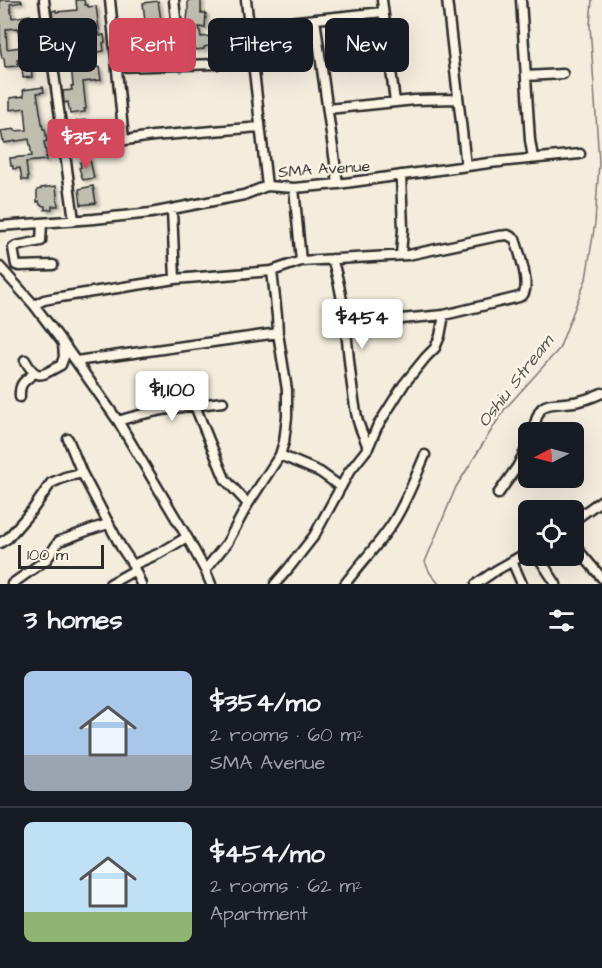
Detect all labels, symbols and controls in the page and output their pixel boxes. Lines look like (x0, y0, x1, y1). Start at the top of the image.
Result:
chip: Buy (18, 18, 97, 72)
chip: Rent (109, 18, 196, 72)
chip: Filters (208, 18, 313, 72)
chip: New (325, 18, 409, 72)
pin: $354 (50, 119, 122, 170)
text: $354 (61, 124, 111, 152)
street label: SMA Avenue (277, 155, 371, 183)
pin: $454 (326, 299, 398, 350)
text: $454 (336, 304, 388, 332)
water label: Oshiu Stream (471, 328, 561, 433)
pin: $1,100 (123, 371, 221, 422)
text: $1,100 (149, 376, 195, 404)
north arrow (518, 422, 584, 488)
map controls (518, 422, 584, 566)
button: locate (518, 500, 584, 566)
scale bar (18, 542, 104, 570)
text: 100 m (27, 544, 68, 566)
text: 3 homes (24, 602, 123, 638)
icon: filters (545, 604, 578, 637)
text: $354/mo (210, 685, 321, 721)
icon: home (72, 695, 144, 767)
text: 2 rooms · 60 m² (210, 721, 364, 749)
text: SMA Avenue (210, 749, 325, 777)
text: $454/mo (210, 836, 325, 872)
icon: home (72, 846, 144, 918)
text: 2 rooms · 62 m² (210, 872, 362, 900)
text: Apartment (210, 900, 308, 928)

